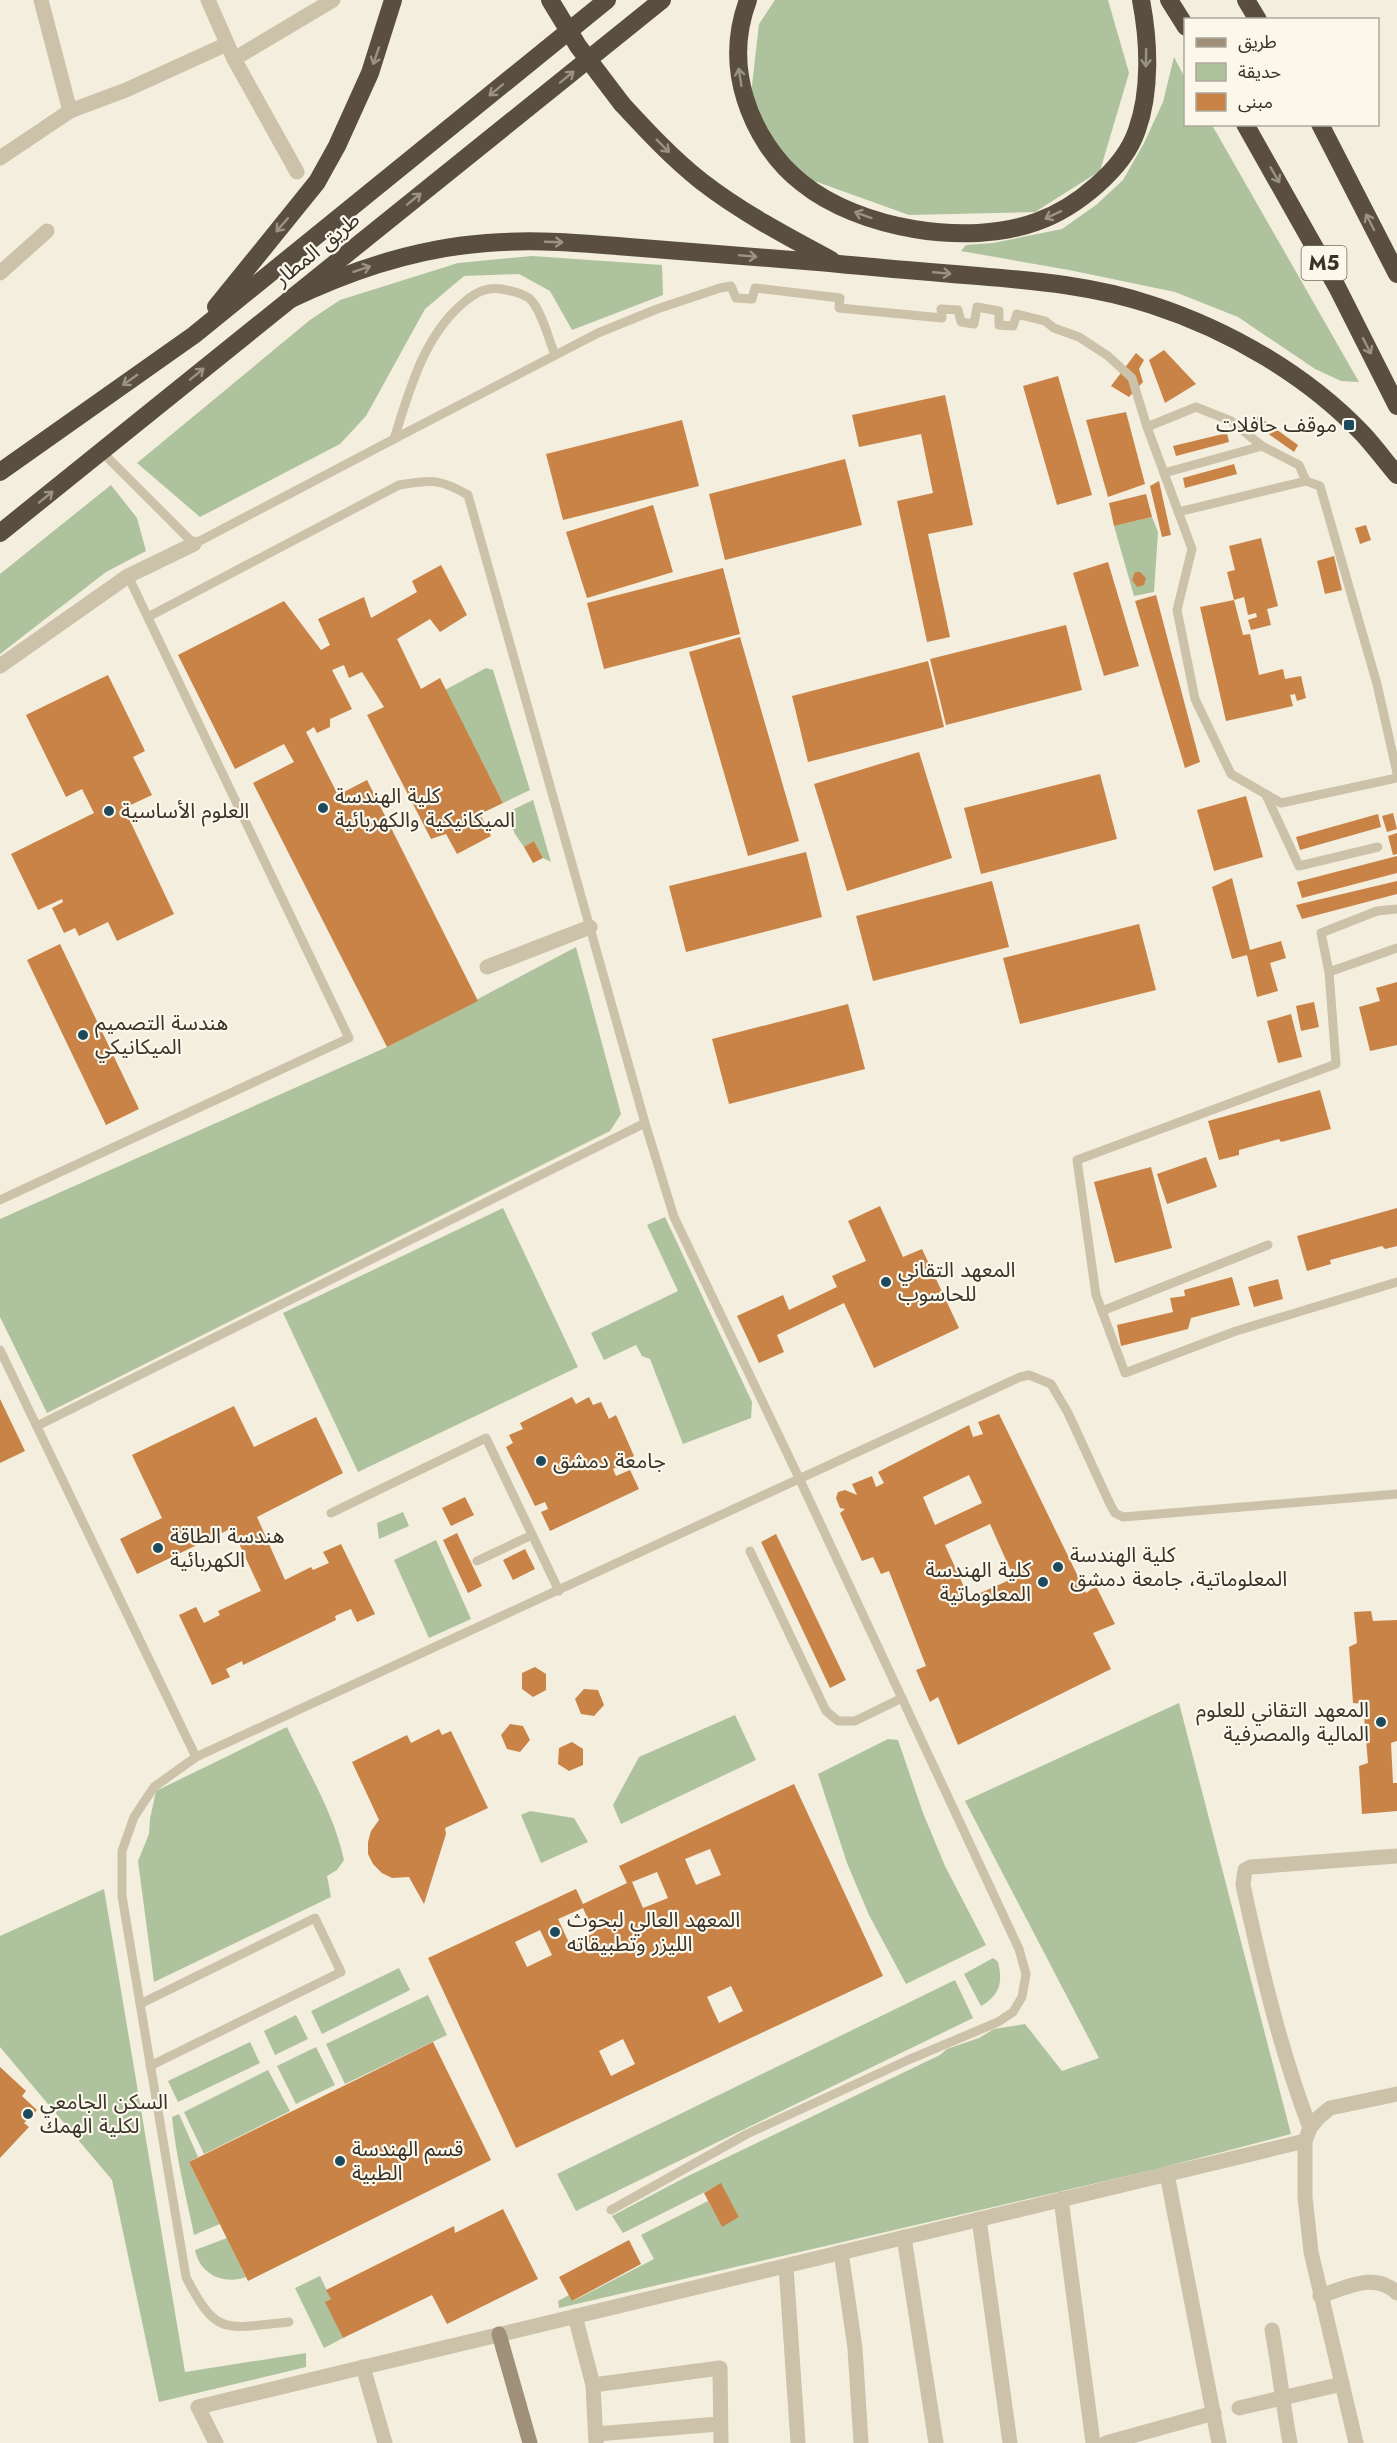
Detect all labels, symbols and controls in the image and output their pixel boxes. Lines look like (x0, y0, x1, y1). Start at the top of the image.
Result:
legend (1184, 18, 1379, 126)
text: طريق (1238, 29, 1277, 55)
one-way arrow (369, 46, 380, 65)
one-way arrow (1141, 48, 1152, 68)
text: حديقة (1238, 59, 1281, 85)
one-way arrow (735, 67, 746, 87)
one-way arrow (558, 70, 574, 83)
one-way arrow (488, 83, 504, 96)
text: مبنى (1238, 89, 1273, 115)
one-way arrow (655, 139, 670, 154)
one-way arrow (1269, 166, 1281, 183)
one-way arrow (406, 192, 422, 205)
street label: طريق المطار (267, 205, 366, 294)
one-way arrow (854, 208, 872, 219)
one-way arrow (1044, 209, 1062, 221)
one-way arrow (1364, 213, 1376, 231)
one-way arrow (275, 217, 289, 232)
one-way arrow (543, 236, 563, 247)
road number: M5 (1302, 246, 1346, 280)
one-way arrow (738, 251, 758, 262)
one-way arrow (352, 263, 371, 274)
one-way arrow (932, 268, 952, 279)
one-way arrow (1362, 337, 1374, 355)
one-way arrow (189, 367, 204, 381)
one-way arrow (122, 374, 138, 386)
place label: موقف حافلات (1216, 410, 1337, 440)
marker: موقف حافلات (1342, 418, 1356, 432)
one-way arrow (37, 490, 53, 503)
place label: كلية الهندسة الميكانيكية والكهربائية (335, 781, 515, 835)
place label: العلوم الأساسية (121, 796, 249, 827)
marker: كلية الهندسة الميكانيكية والكهربائية (316, 801, 330, 815)
marker: العلوم الأساسية (102, 804, 116, 818)
place label: هندسة التصميم الميكانيكي (95, 1008, 228, 1063)
marker: هندسة التصميم الميكانيكي (76, 1028, 90, 1042)
place label: المعهد التقاني للحاسوب (898, 1255, 1016, 1309)
marker: المعهد التقاني للحاسوب (879, 1275, 893, 1289)
place label: جامعة دمشق (553, 1446, 666, 1476)
marker: جامعة دمشق (534, 1454, 548, 1468)
place label: هندسة الطاقة الكهربائية (170, 1521, 284, 1575)
place label: كلية الهندسة المعلوماتية، جامعة دمشق (1070, 1540, 1287, 1594)
marker: هندسة الطاقة الكهربائية (151, 1541, 165, 1555)
place label: كلية الهندسة المعلوماتية (926, 1555, 1031, 1609)
marker: كلية الهندسة المعلوماتية، جامعة دمشق (1051, 1560, 1065, 1574)
marker: كلية الهندسة المعلوماتية (1036, 1575, 1050, 1589)
place label: المعهد التقاني للعلوم المالية والمصرفية (1196, 1695, 1369, 1749)
marker: المعهد التقاني للعلوم المالية والمصرفية (1374, 1715, 1388, 1729)
place label: المعهد العالي لبحوث الليزر وتطبيقاته (567, 1905, 740, 1959)
marker: المعهد العالي لبحوث الليزر وتطبيقاته (548, 1925, 562, 1939)
place label: السكن الجامعي لكلية الهمك (40, 2087, 168, 2141)
marker: السكن الجامعي لكلية الهمك (21, 2107, 35, 2121)
place label: قسم الهندسة الطبية (352, 2134, 464, 2188)
marker: قسم الهندسة الطبية (333, 2154, 347, 2168)

